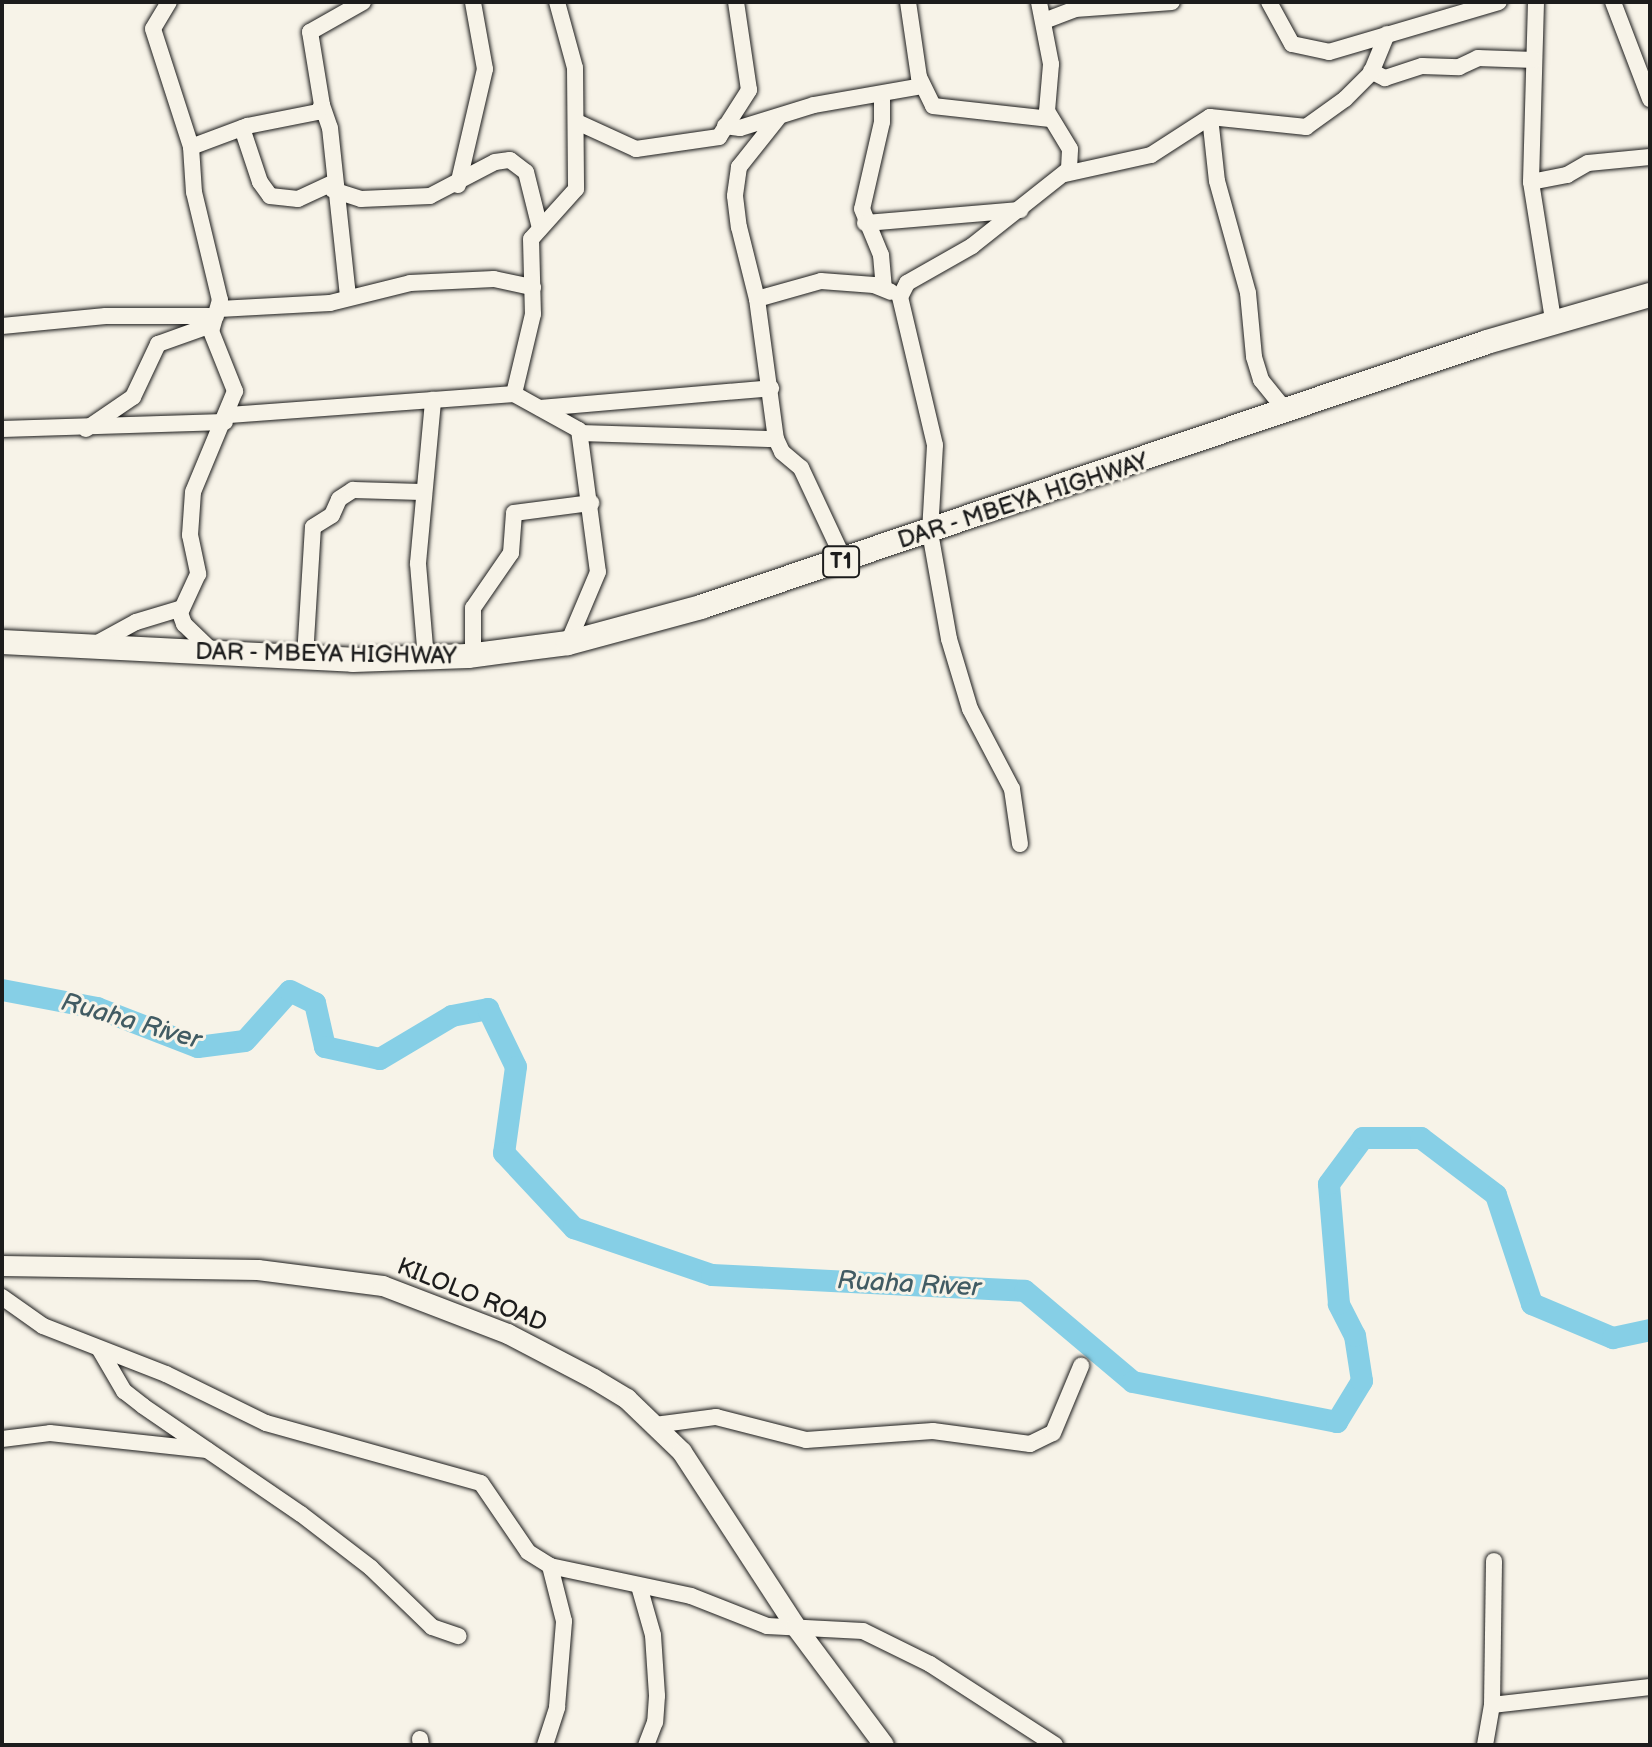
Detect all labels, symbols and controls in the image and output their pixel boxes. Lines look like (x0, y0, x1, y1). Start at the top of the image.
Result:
street label: DAR - MBEYA HIGHWAY (893, 447, 1153, 555)
road number: T1 (821, 544, 861, 580)
street label: DAR - MBEYA HIGHWAY (194, 637, 458, 671)
water label: Ruaha River (58, 987, 204, 1057)
street label: KILOLO ROAD (393, 1252, 551, 1338)
water label: Ruaha River (836, 1266, 982, 1304)

